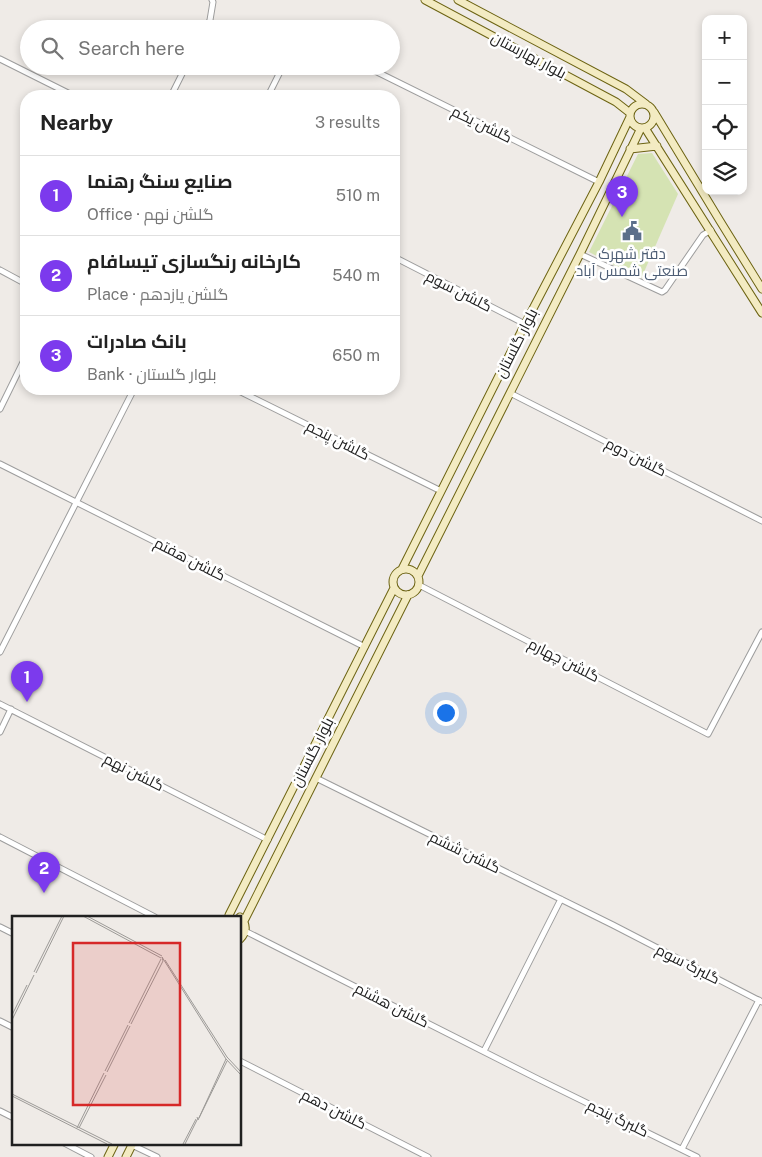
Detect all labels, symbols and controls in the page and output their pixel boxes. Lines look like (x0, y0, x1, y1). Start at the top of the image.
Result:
map controls (702, 15, 747, 195)
button: + (702, 15, 747, 60)
search box (20, 20, 400, 75)
street label: بلوار بهارستان (488, 28, 569, 84)
icon: search (38, 34, 66, 62)
text: Search here (78, 37, 185, 59)
button: − (702, 60, 747, 105)
street label: گلشن یکم (448, 102, 515, 148)
button: locate (702, 105, 747, 150)
text: Nearby (40, 110, 113, 135)
text: 3 results (315, 113, 380, 132)
button: layers (702, 150, 747, 195)
text: صنایع سنگ رهنما (87, 170, 233, 192)
pin: 3 (606, 176, 638, 217)
text: 1 (53, 186, 59, 205)
text: 510 m (336, 186, 380, 205)
text: Office · گلشن نهم (87, 205, 213, 224)
public building icon: دفتر شهرک صنعتی شمس آباد (621, 220, 643, 242)
place label: دفتر شهرک صنعتی شمس آباد (576, 245, 688, 281)
text: کارخانه رنگسازی تیسافام (87, 250, 301, 272)
text: 2 (51, 266, 61, 285)
text: 540 m (332, 266, 380, 285)
street label: گلشن سوم (422, 267, 495, 317)
text: Place · گلشن یازدهم (87, 285, 228, 304)
street label: بلوار گلستان (491, 306, 542, 381)
text: بانک صادرات (87, 330, 187, 352)
text: 3 (51, 346, 61, 365)
text: 650 m (332, 346, 380, 365)
text: Bank · بلوار گلستان (87, 365, 217, 384)
street label: گلشن پنجم (303, 417, 373, 465)
street label: گلشن دوم (602, 434, 669, 481)
street label: گلشن هفتم (151, 534, 228, 586)
street label: گلشن چهارم (525, 635, 602, 687)
pin: 1 (11, 661, 43, 702)
your location (433, 700, 459, 726)
street label: بلوار گلستان (287, 715, 338, 790)
street label: گلشن نهم (100, 750, 167, 796)
street label: گلشن ششم (426, 828, 503, 878)
pin: 2 (28, 852, 60, 893)
inset map (12, 916, 241, 1144)
street label: گلبرگ سوم (652, 941, 723, 989)
street label: گلشن هشتم (351, 979, 432, 1033)
street label: گلشن دهم (298, 1085, 369, 1134)
street label: گلبرگ پنجم (584, 1096, 652, 1142)

